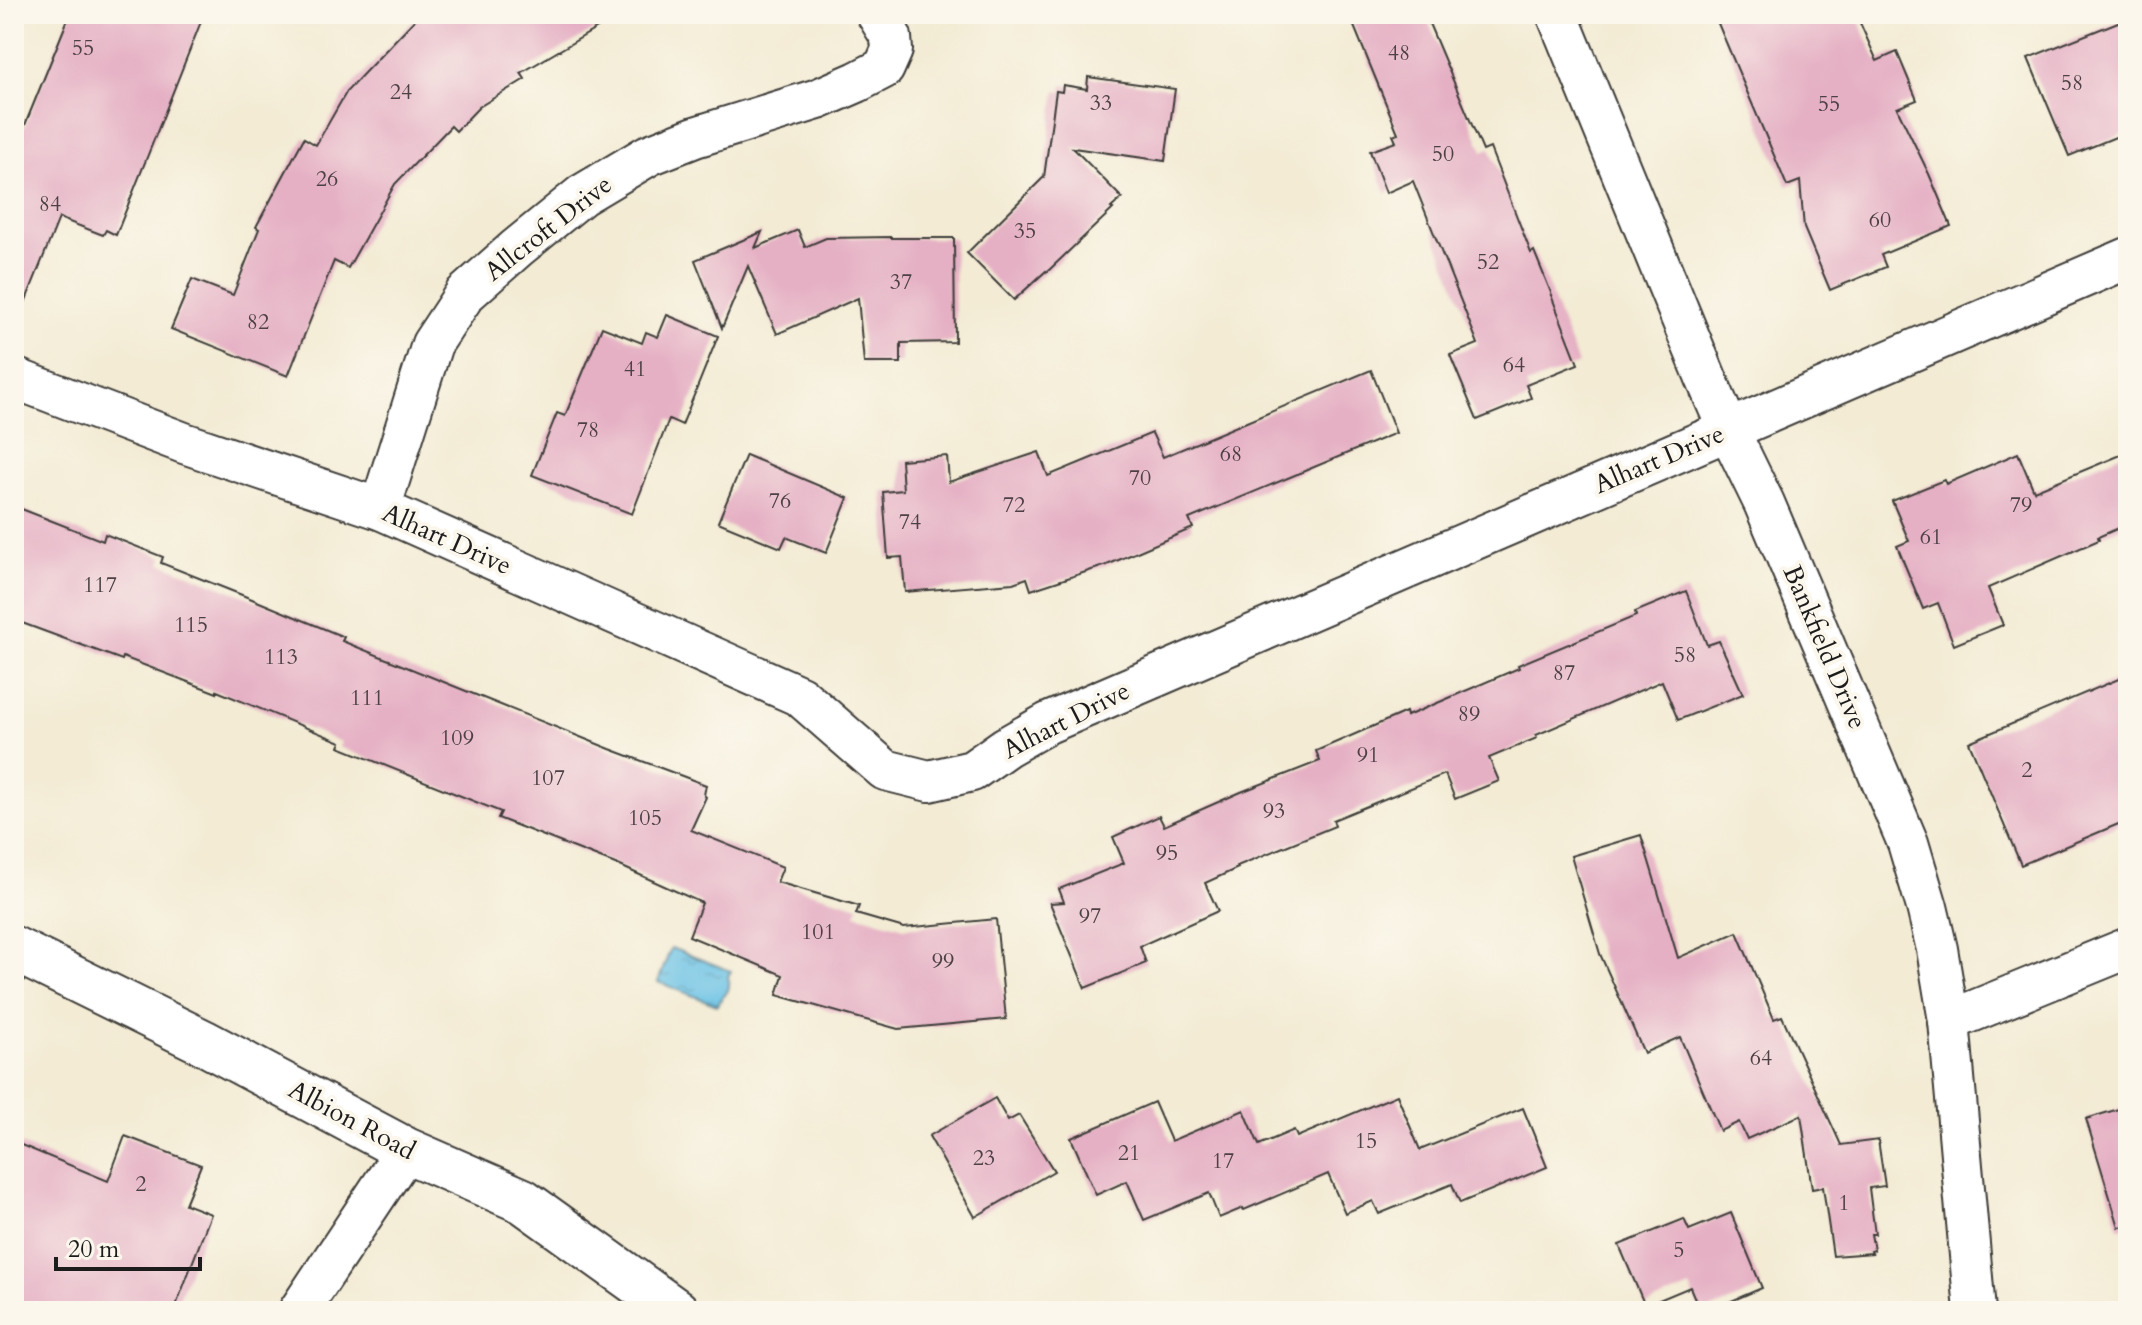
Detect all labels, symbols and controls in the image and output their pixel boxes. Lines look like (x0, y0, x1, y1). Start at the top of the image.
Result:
house number: 55 (72, 33, 94, 63)
house number: 48 (1388, 38, 1410, 68)
house number: 58 (2061, 68, 2083, 98)
house number: 24 (390, 77, 412, 107)
house number: 33 (1090, 88, 1112, 118)
house number: 55 (1818, 89, 1840, 119)
house number: 50 (1432, 139, 1454, 169)
house number: 26 (316, 164, 338, 194)
street label: Allcroft Drive (477, 167, 619, 289)
house number: 84 (39, 189, 61, 219)
house number: 60 (1869, 205, 1891, 235)
house number: 35 (1014, 216, 1036, 246)
house number: 52 (1477, 247, 1499, 277)
house number: 37 (890, 267, 912, 297)
house number: 82 (247, 307, 269, 337)
house number: 64 (1503, 350, 1525, 380)
house number: 41 (624, 354, 646, 384)
house number: 78 (577, 415, 599, 445)
street label: Alhart Drive (1589, 416, 1729, 502)
house number: 68 (1220, 439, 1242, 469)
house number: 70 (1129, 463, 1151, 493)
house number: 76 (769, 486, 791, 516)
house number: 72 (1003, 490, 1025, 520)
house number: 79 (2010, 490, 2032, 520)
street label: Alhart Drive (377, 495, 517, 583)
house number: 74 (899, 507, 921, 537)
house number: 61 (1920, 522, 1942, 552)
street label: Bankfield Drive (1775, 560, 1875, 734)
house number: 117 (83, 570, 117, 600)
house number: 115 (174, 610, 208, 640)
house number: 58 (1674, 640, 1696, 670)
house number: 113 (264, 642, 298, 672)
house number: 87 (1553, 658, 1575, 688)
street label: Alhart Drive (996, 673, 1136, 767)
house number: 111 (350, 683, 384, 713)
house number: 89 (1458, 699, 1480, 729)
house number: 109 (440, 723, 474, 753)
house number: 91 (1357, 740, 1379, 770)
house number: 2 (2021, 755, 2033, 785)
house number: 107 (531, 763, 565, 793)
house number: 93 (1263, 796, 1285, 826)
house number: 105 (628, 803, 662, 833)
house number: 95 (1156, 838, 1178, 868)
house number: 97 (1079, 901, 1101, 931)
house number: 101 (801, 917, 835, 947)
house number: 99 (932, 946, 954, 976)
house number: 64 (1750, 1043, 1772, 1073)
street label: Albion Road (282, 1072, 422, 1168)
house number: 15 (1355, 1126, 1377, 1156)
house number: 21 (1118, 1138, 1140, 1168)
house number: 23 (973, 1143, 995, 1173)
house number: 17 (1212, 1146, 1234, 1176)
house number: 2 (135, 1169, 147, 1199)
house number: 1 (1838, 1188, 1850, 1218)
scale bar (56, 1221, 200, 1271)
text: 20 m (68, 1233, 120, 1266)
house number: 5 (1673, 1235, 1685, 1265)

